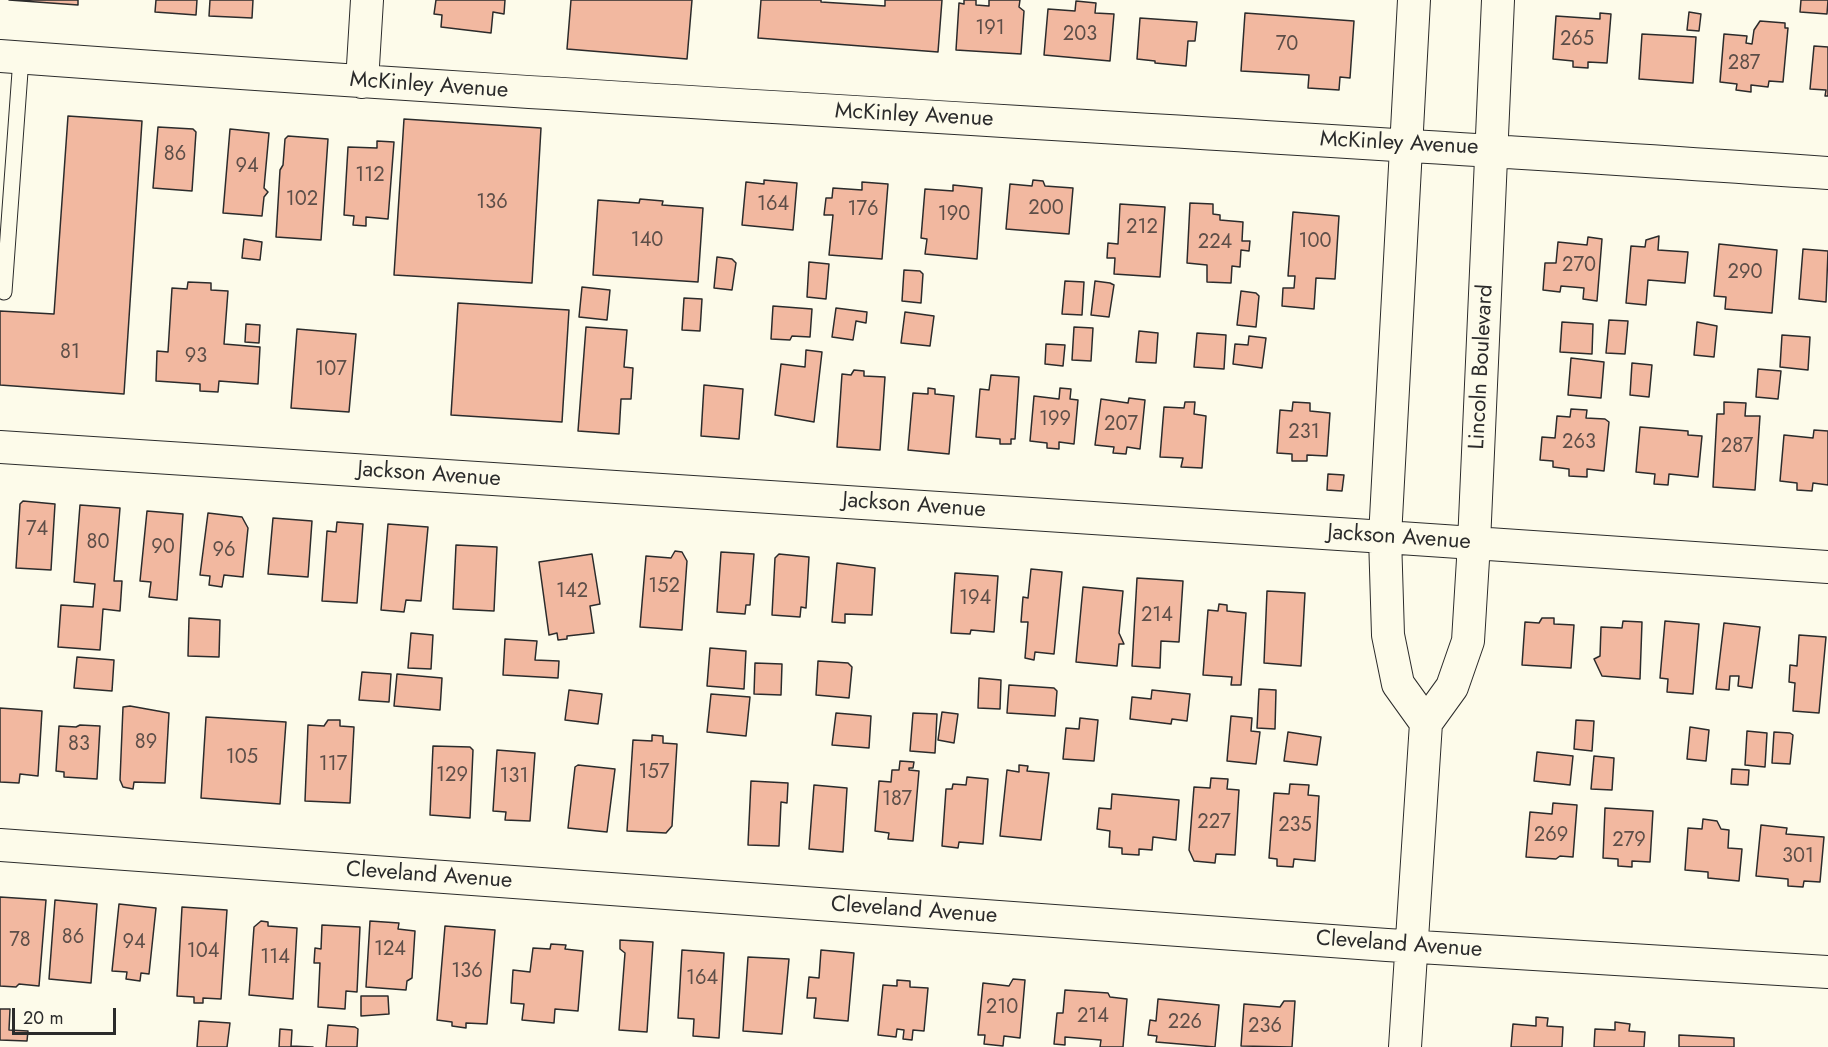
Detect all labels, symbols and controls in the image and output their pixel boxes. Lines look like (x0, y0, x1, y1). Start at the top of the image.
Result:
house number: 191 (975, 17, 1005, 41)
house number: 203 (1063, 23, 1097, 47)
house number: 265 (1560, 28, 1594, 52)
house number: 70 (1276, 33, 1298, 57)
house number: 287 (1728, 52, 1760, 76)
street label: McKinley Avenue (349, 67, 509, 105)
street label: McKinley Avenue (834, 99, 994, 133)
street label: McKinley Avenue (1319, 127, 1479, 161)
house number: 86 (164, 143, 186, 167)
house number: 94 (235, 155, 259, 179)
house number: 112 (355, 164, 385, 188)
house number: 102 (286, 188, 318, 212)
house number: 136 (476, 191, 508, 215)
house number: 164 (757, 193, 789, 217)
house number: 200 (1028, 197, 1064, 221)
house number: 176 (847, 198, 879, 222)
house number: 190 (938, 203, 970, 227)
house number: 212 (1126, 216, 1158, 240)
house number: 140 (631, 229, 663, 253)
house number: 100 (1299, 230, 1331, 254)
house number: 224 (1198, 231, 1232, 255)
house number: 270 (1562, 254, 1596, 278)
house number: 290 (1728, 261, 1762, 285)
street label: Lincoln Boulevard (1464, 284, 1500, 450)
house number: 81 (60, 341, 80, 365)
house number: 93 (185, 345, 207, 369)
house number: 107 (315, 358, 347, 382)
house number: 199 (1039, 408, 1071, 432)
house number: 207 (1104, 413, 1138, 437)
house number: 231 (1288, 421, 1320, 445)
house number: 263 (1562, 431, 1596, 455)
house number: 287 (1721, 435, 1753, 459)
street label: Jackson Avenue (356, 457, 502, 493)
street label: Jackson Avenue (841, 488, 987, 524)
house number: 74 (26, 518, 48, 542)
street label: Jackson Avenue (1326, 520, 1472, 556)
house number: 80 (87, 531, 109, 555)
house number: 90 (151, 536, 175, 560)
house number: 96 (212, 539, 236, 563)
house number: 152 (648, 575, 680, 599)
house number: 142 (556, 580, 588, 604)
house number: 194 (959, 587, 991, 611)
house number: 214 (1141, 604, 1173, 628)
house number: 89 (135, 731, 157, 755)
house number: 83 (68, 733, 90, 757)
house number: 105 (226, 746, 258, 770)
house number: 117 (319, 753, 347, 777)
house number: 157 (639, 761, 669, 785)
house number: 129 (436, 764, 468, 788)
house number: 131 (500, 765, 528, 789)
house number: 187 (882, 788, 912, 812)
house number: 227 (1197, 811, 1231, 835)
house number: 235 (1278, 814, 1312, 838)
house number: 269 (1534, 824, 1568, 848)
house number: 279 (1612, 829, 1646, 853)
house number: 301 (1782, 845, 1814, 869)
street label: Cleveland Avenue (345, 857, 513, 895)
street label: Cleveland Avenue (830, 892, 998, 930)
house number: 86 (62, 926, 84, 950)
street label: Cleveland Avenue (1315, 926, 1483, 964)
house number: 78 (9, 929, 31, 953)
house number: 94 (122, 931, 146, 955)
house number: 124 (374, 938, 406, 962)
house number: 104 (187, 940, 219, 964)
house number: 114 (260, 946, 290, 970)
house number: 136 (451, 960, 483, 984)
house number: 164 (686, 967, 718, 991)
scale bar (15, 996, 118, 1034)
house number: 210 (986, 996, 1018, 1020)
text: 20 m (23, 1005, 63, 1031)
house number: 214 (1077, 1005, 1109, 1029)
house number: 226 (1168, 1011, 1202, 1035)
house number: 236 (1248, 1015, 1282, 1039)

